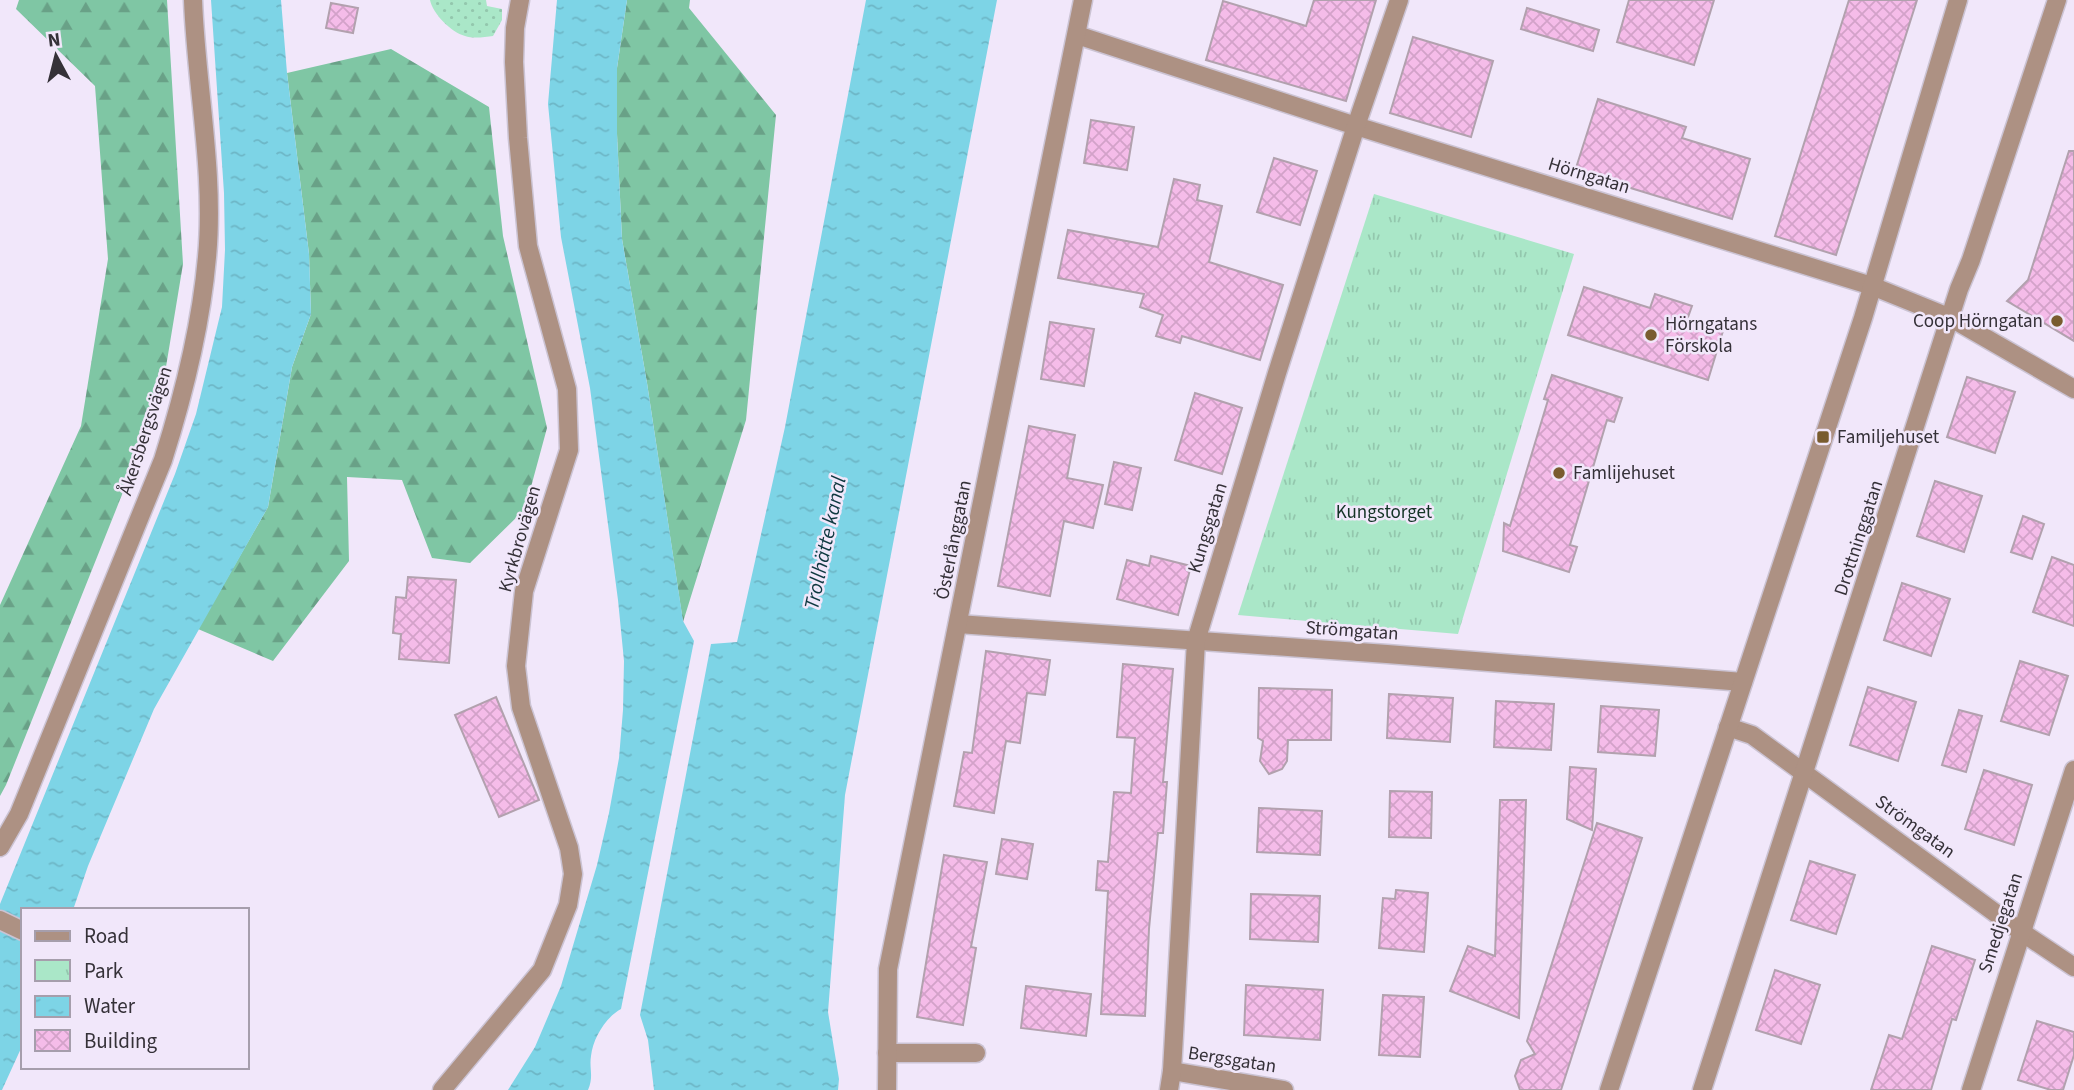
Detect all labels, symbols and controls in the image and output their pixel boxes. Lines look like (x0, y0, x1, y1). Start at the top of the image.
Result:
north arrow (21, 21, 91, 91)
text: N (46, 26, 62, 55)
street label: Hörngatan (1545, 151, 1633, 201)
place label: Coop Hörngatan (1913, 308, 2043, 335)
place label: Hörngatans Förskola (1665, 311, 1757, 360)
marker: Coop Hörngatan (2049, 313, 2065, 329)
marker: Hörngatans Förskola (1643, 327, 1659, 343)
street label: Åkersbergsvägen (112, 363, 180, 499)
place label: Familjehuset (1837, 424, 1940, 451)
marker: Familjehuset (1815, 429, 1831, 445)
place label: Famlijehuset (1573, 460, 1676, 487)
marker: Famlijehuset (1551, 465, 1567, 481)
water label: Trollhätte kanal (796, 473, 854, 612)
street label: Drottninggatan (1828, 477, 1890, 599)
street label: Österlånggatan (929, 478, 979, 602)
street label: Kungsgatan (1181, 479, 1235, 577)
street label: Kyrkbrovägen (492, 482, 548, 596)
park label: Kungstorget (1336, 499, 1433, 526)
street label: Strömgatan (1305, 614, 1399, 648)
street label: Strömgatan (1869, 789, 1961, 865)
street label: Smedjegatan (1972, 869, 2030, 977)
legend (21, 908, 248, 1069)
text: Road (84, 921, 129, 951)
text: Park (84, 956, 124, 986)
text: Water (84, 991, 136, 1021)
text: Building (84, 1026, 158, 1056)
street label: Bergsgatan (1186, 1040, 1278, 1080)

